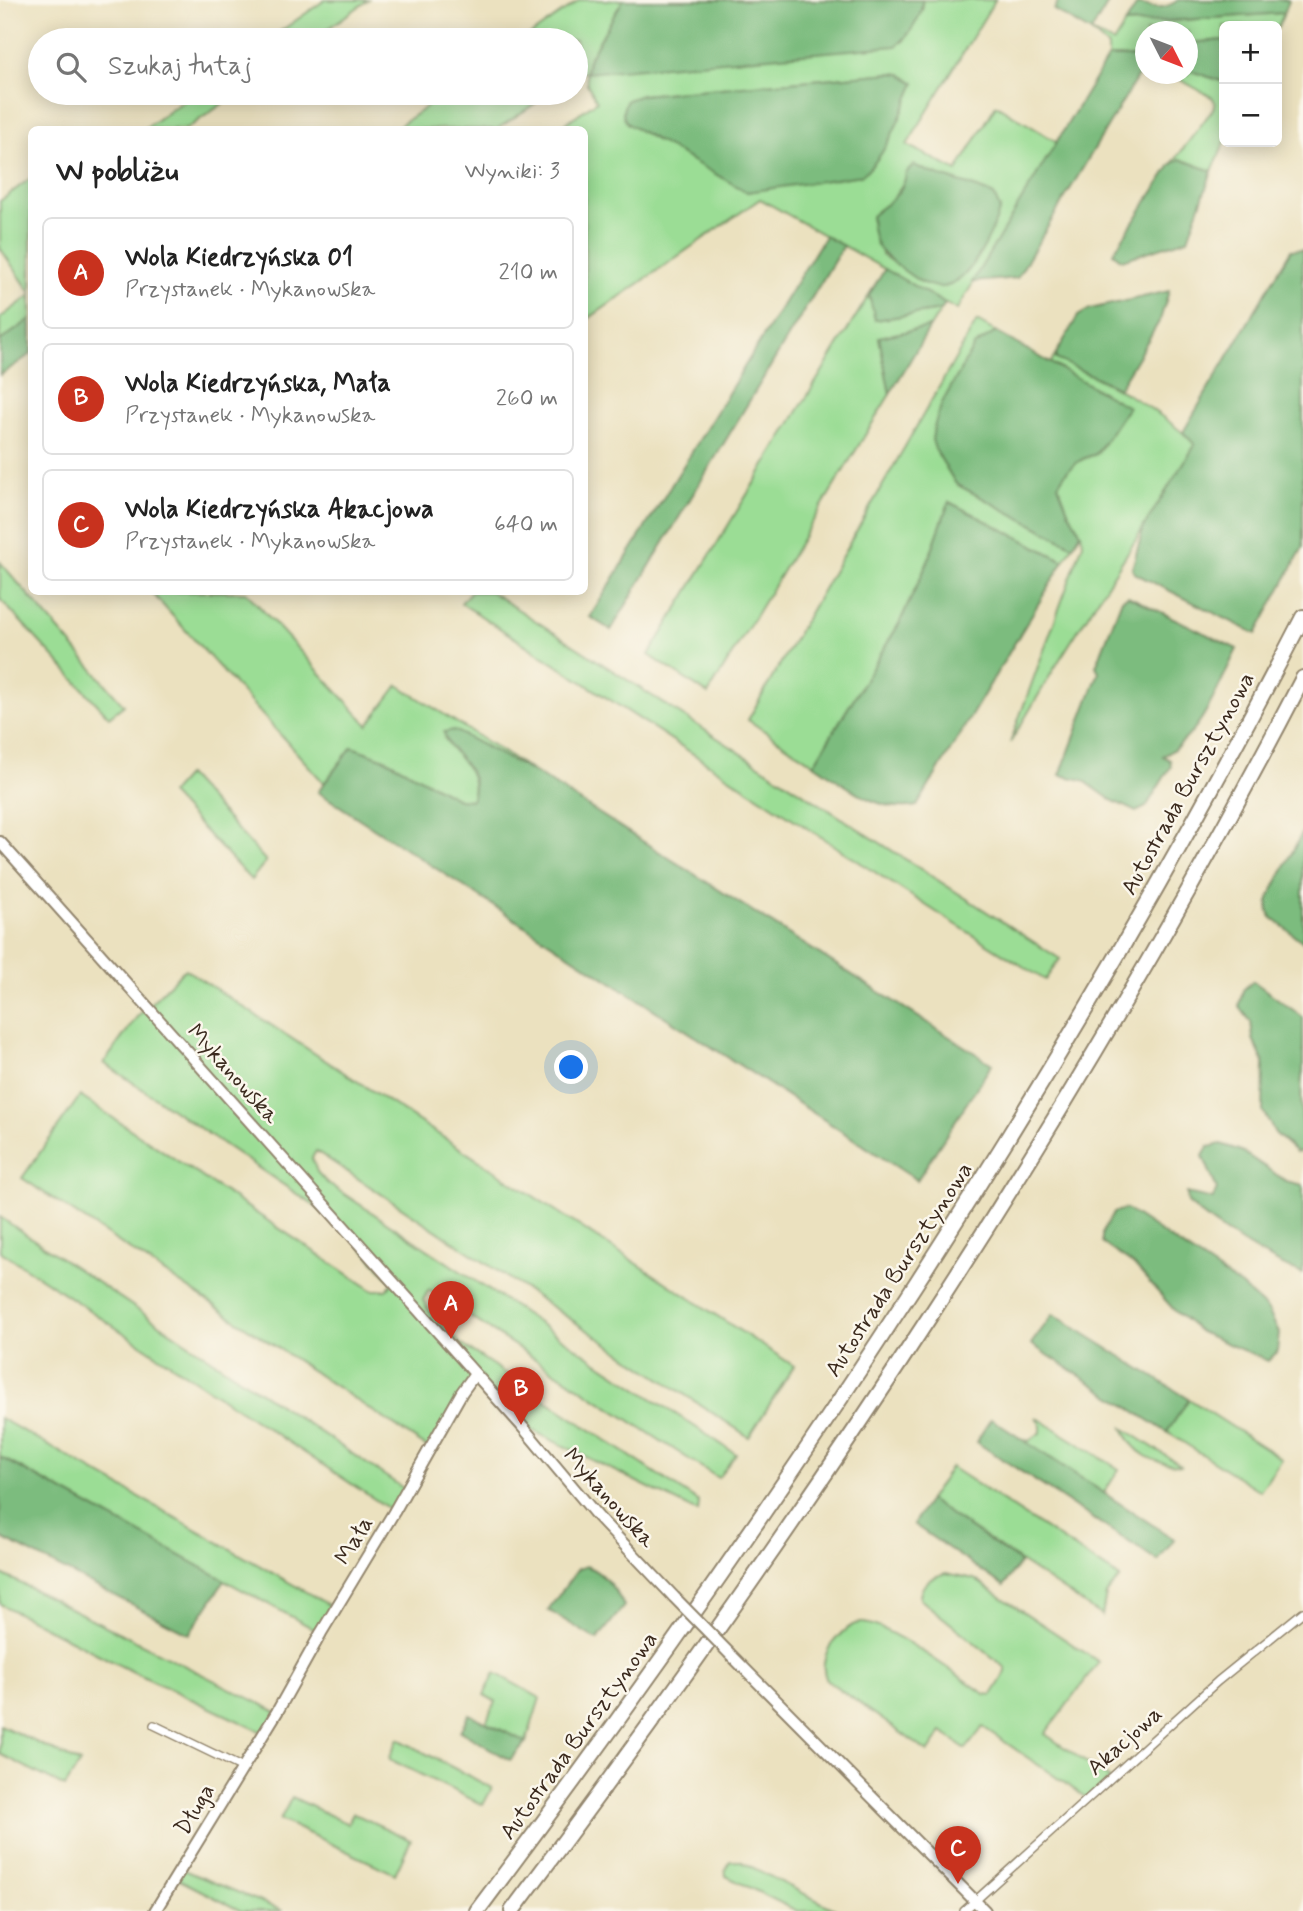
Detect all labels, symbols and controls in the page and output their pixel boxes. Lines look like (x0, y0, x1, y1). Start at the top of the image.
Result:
north arrow (1135, 21, 1198, 84)
map controls (1219, 21, 1282, 147)
button: + (1219, 21, 1282, 84)
search box (28, 28, 588, 105)
icon: search (52, 48, 90, 86)
text: Szukaj tutaj (108, 50, 252, 84)
button: − (1219, 84, 1282, 147)
text: W pobliżu (56, 152, 179, 191)
text: Wyniki: 3 (464, 157, 560, 187)
text: Wola Kiedrzyńska 01 (125, 241, 353, 275)
text: A (73, 258, 89, 288)
text: 210 m (498, 258, 558, 288)
text: Przystanek · Mykanowska (125, 275, 375, 305)
text: Wola Kiedrzyńska, Mała (125, 367, 391, 401)
text: B (74, 384, 88, 414)
text: 260 m (496, 384, 558, 414)
text: Przystanek · Mykanowska (125, 401, 375, 431)
text: Wola Kiedrzyńska Akacjowa (125, 493, 434, 527)
text: C (73, 510, 89, 540)
text: 640 m (494, 510, 558, 540)
text: Przystanek · Mykanowska (125, 527, 375, 557)
street label: Autostrada Bursztynowa (1115, 667, 1263, 901)
street label: Mykanowska (180, 1018, 285, 1131)
your location (554, 1050, 588, 1084)
street label: Autostrada Bursztynowa (819, 1157, 980, 1383)
pin: A (428, 1281, 474, 1339)
pin: B (498, 1367, 544, 1425)
street label: Mykanowska (556, 1442, 661, 1555)
street label: Mała (329, 1511, 381, 1571)
street label: Autostrada Bursztynowa (494, 1626, 665, 1846)
street label: Akacjowa (1081, 1700, 1169, 1783)
street label: Długa (169, 1779, 223, 1841)
pin: C (935, 1826, 981, 1884)

